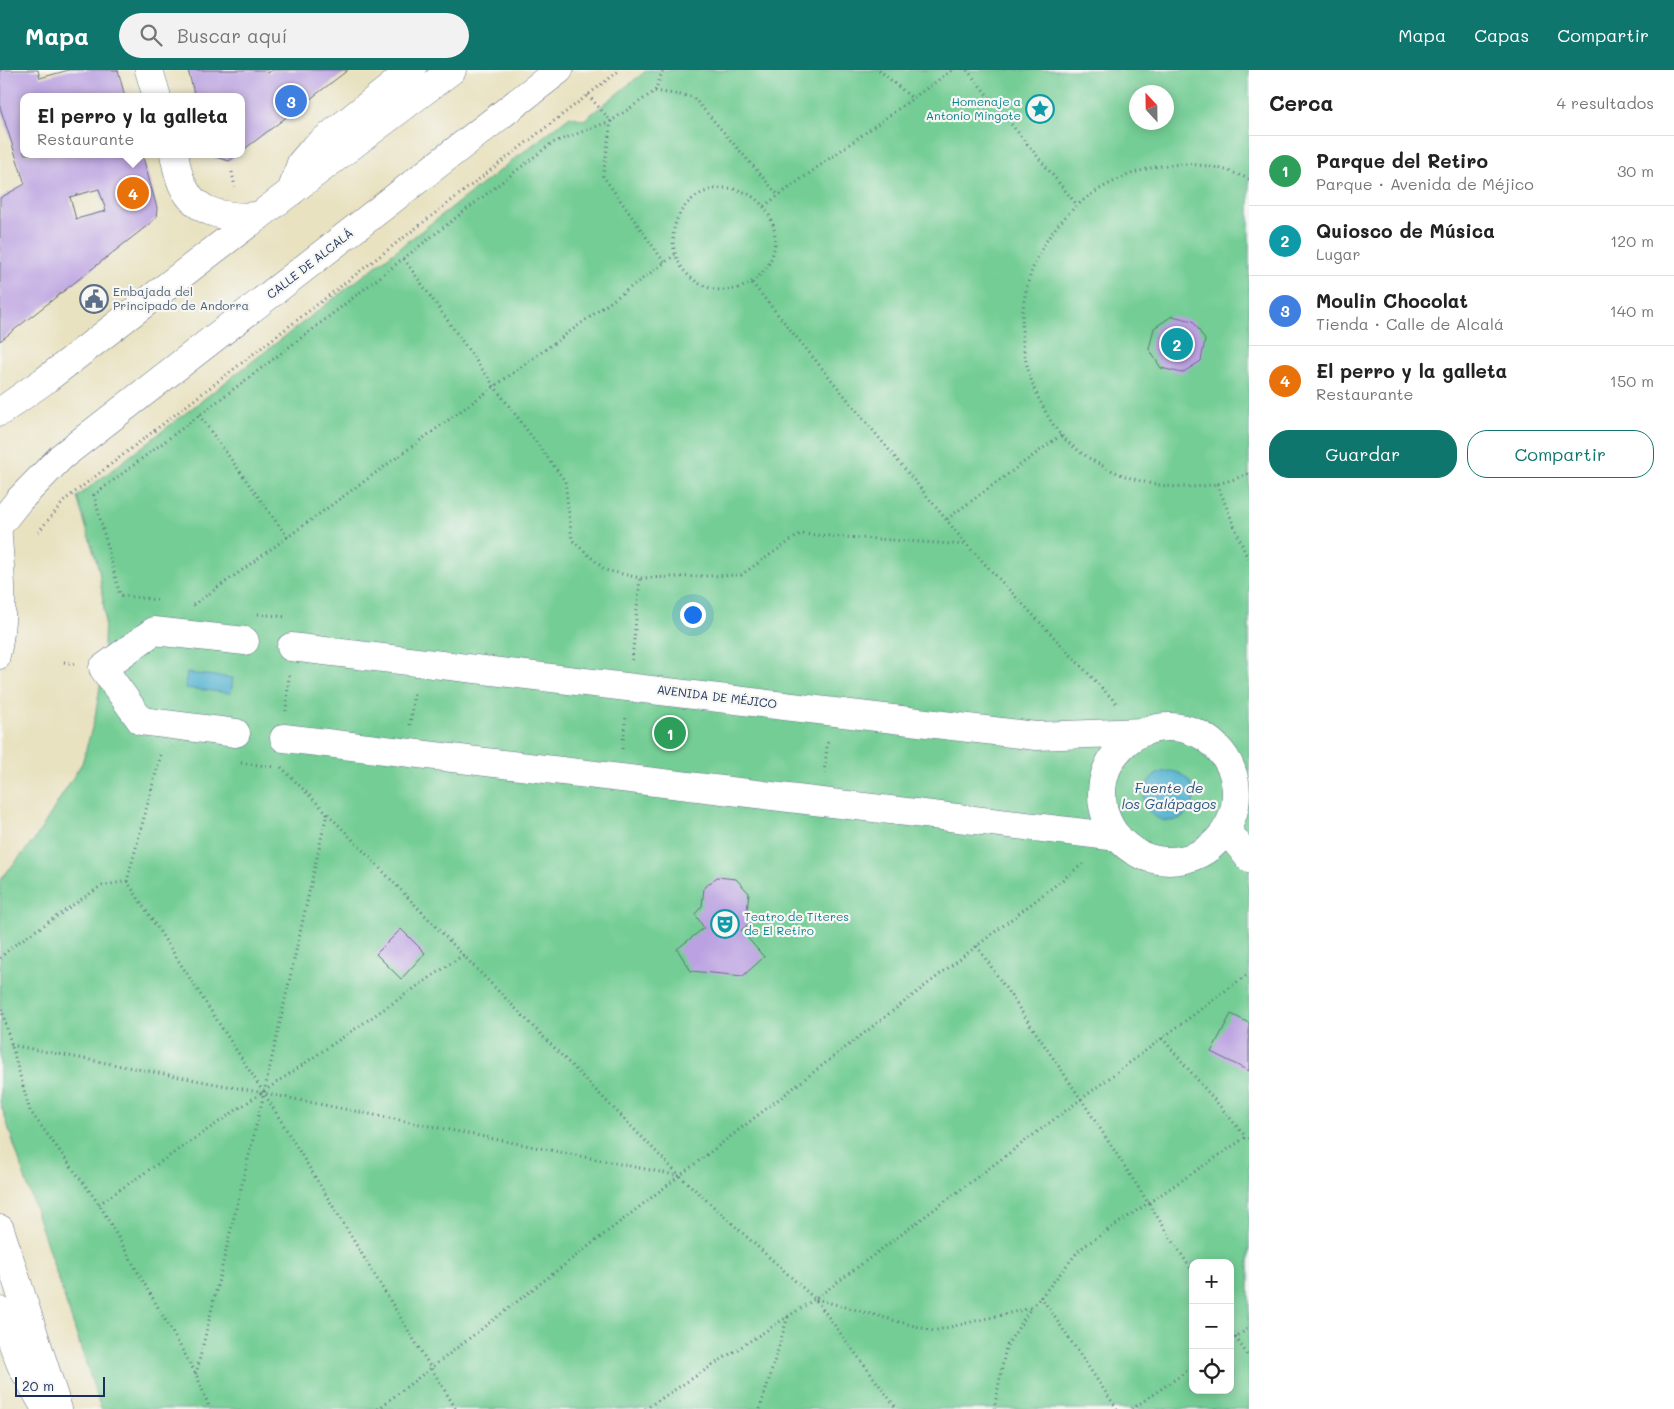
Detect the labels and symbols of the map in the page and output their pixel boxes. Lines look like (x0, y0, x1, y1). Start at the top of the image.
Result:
pin: 3 (275, 82, 307, 120)
north arrow (1129, 85, 1174, 130)
place label: Homenaje a Antonio Mingote (926, 93, 1021, 123)
place icon: Homenaje a Antonio Mingote (1025, 94, 1055, 124)
pin: 4 (117, 174, 149, 212)
street label: CALLE DE ALCALÁ (263, 224, 356, 302)
place label: Embajada del Principado de Andorra (113, 283, 249, 313)
public building icon: Embajada del Principado de Andorra (79, 284, 109, 314)
pin: 2 (1161, 325, 1193, 363)
your location (680, 602, 706, 628)
street label: AVENIDA DE MÉJICO (656, 681, 778, 711)
pin: 1 (654, 714, 686, 752)
water label: Fuente de los Galápagos (1121, 778, 1217, 813)
place label: Teatro de Títeres de El Retiro (744, 908, 849, 938)
theatre icon: Teatro de Títeres de El Retiro (710, 909, 740, 939)
scale bar (15, 1374, 105, 1397)

